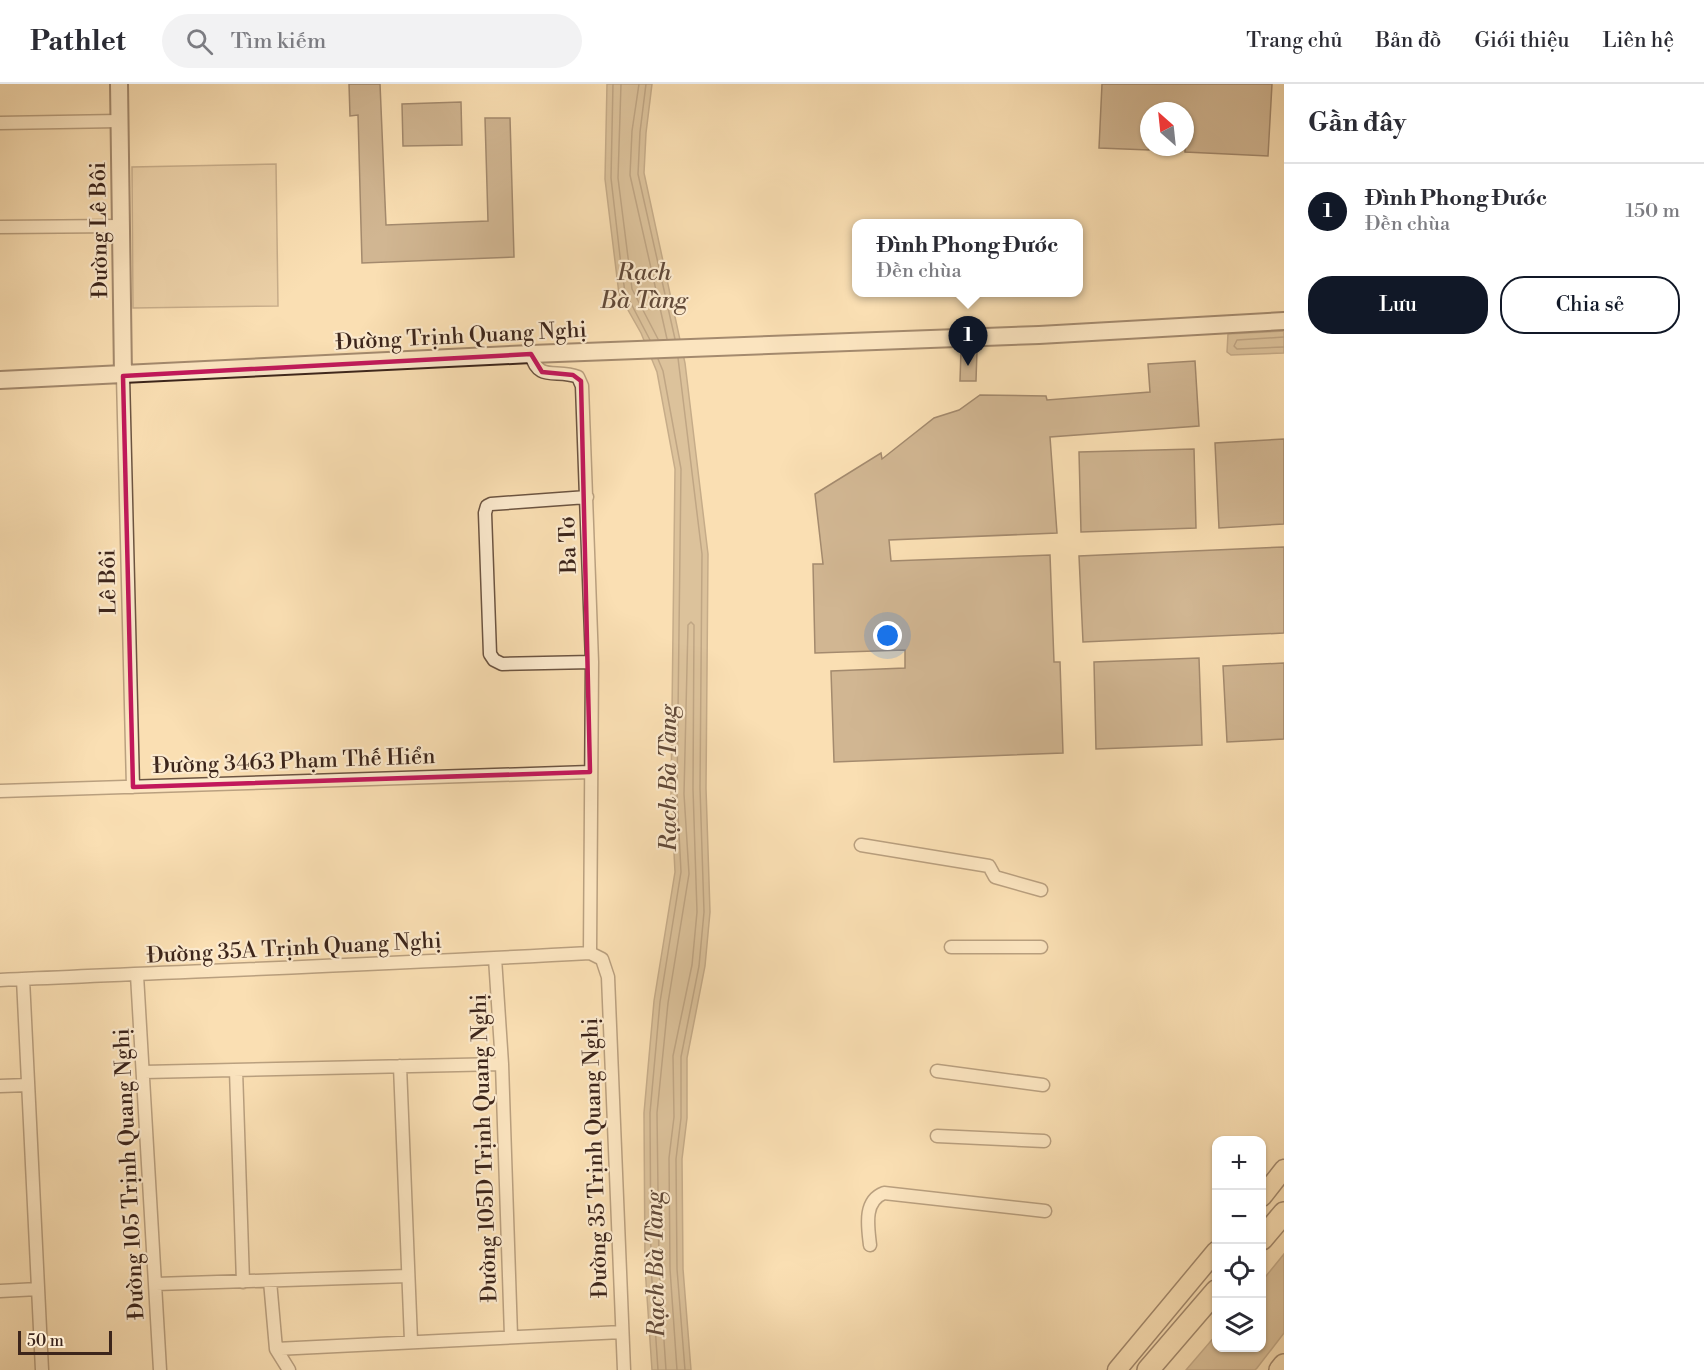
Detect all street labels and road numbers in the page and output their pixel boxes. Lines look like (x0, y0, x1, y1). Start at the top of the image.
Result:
street label: Đường Lê Bôi (85, 162, 114, 298)
street label: Đường Trịnh Quang Nghị (335, 316, 587, 357)
street label: Ba Tơ (554, 516, 583, 575)
street label: Lê Bôi (94, 549, 123, 615)
street label: Đường 3463 Phạm Thế Hiển (152, 743, 436, 780)
street label: Đường 35A Trịnh Quang Nghị (146, 927, 442, 970)
street label: Đường 105D Trịnh Quang Nghị (466, 993, 503, 1303)
street label: Đường 35 Trịnh Quang Nghị (577, 1017, 614, 1299)
street label: Đường 105 Trịnh Quang Nghị (108, 1028, 151, 1320)

